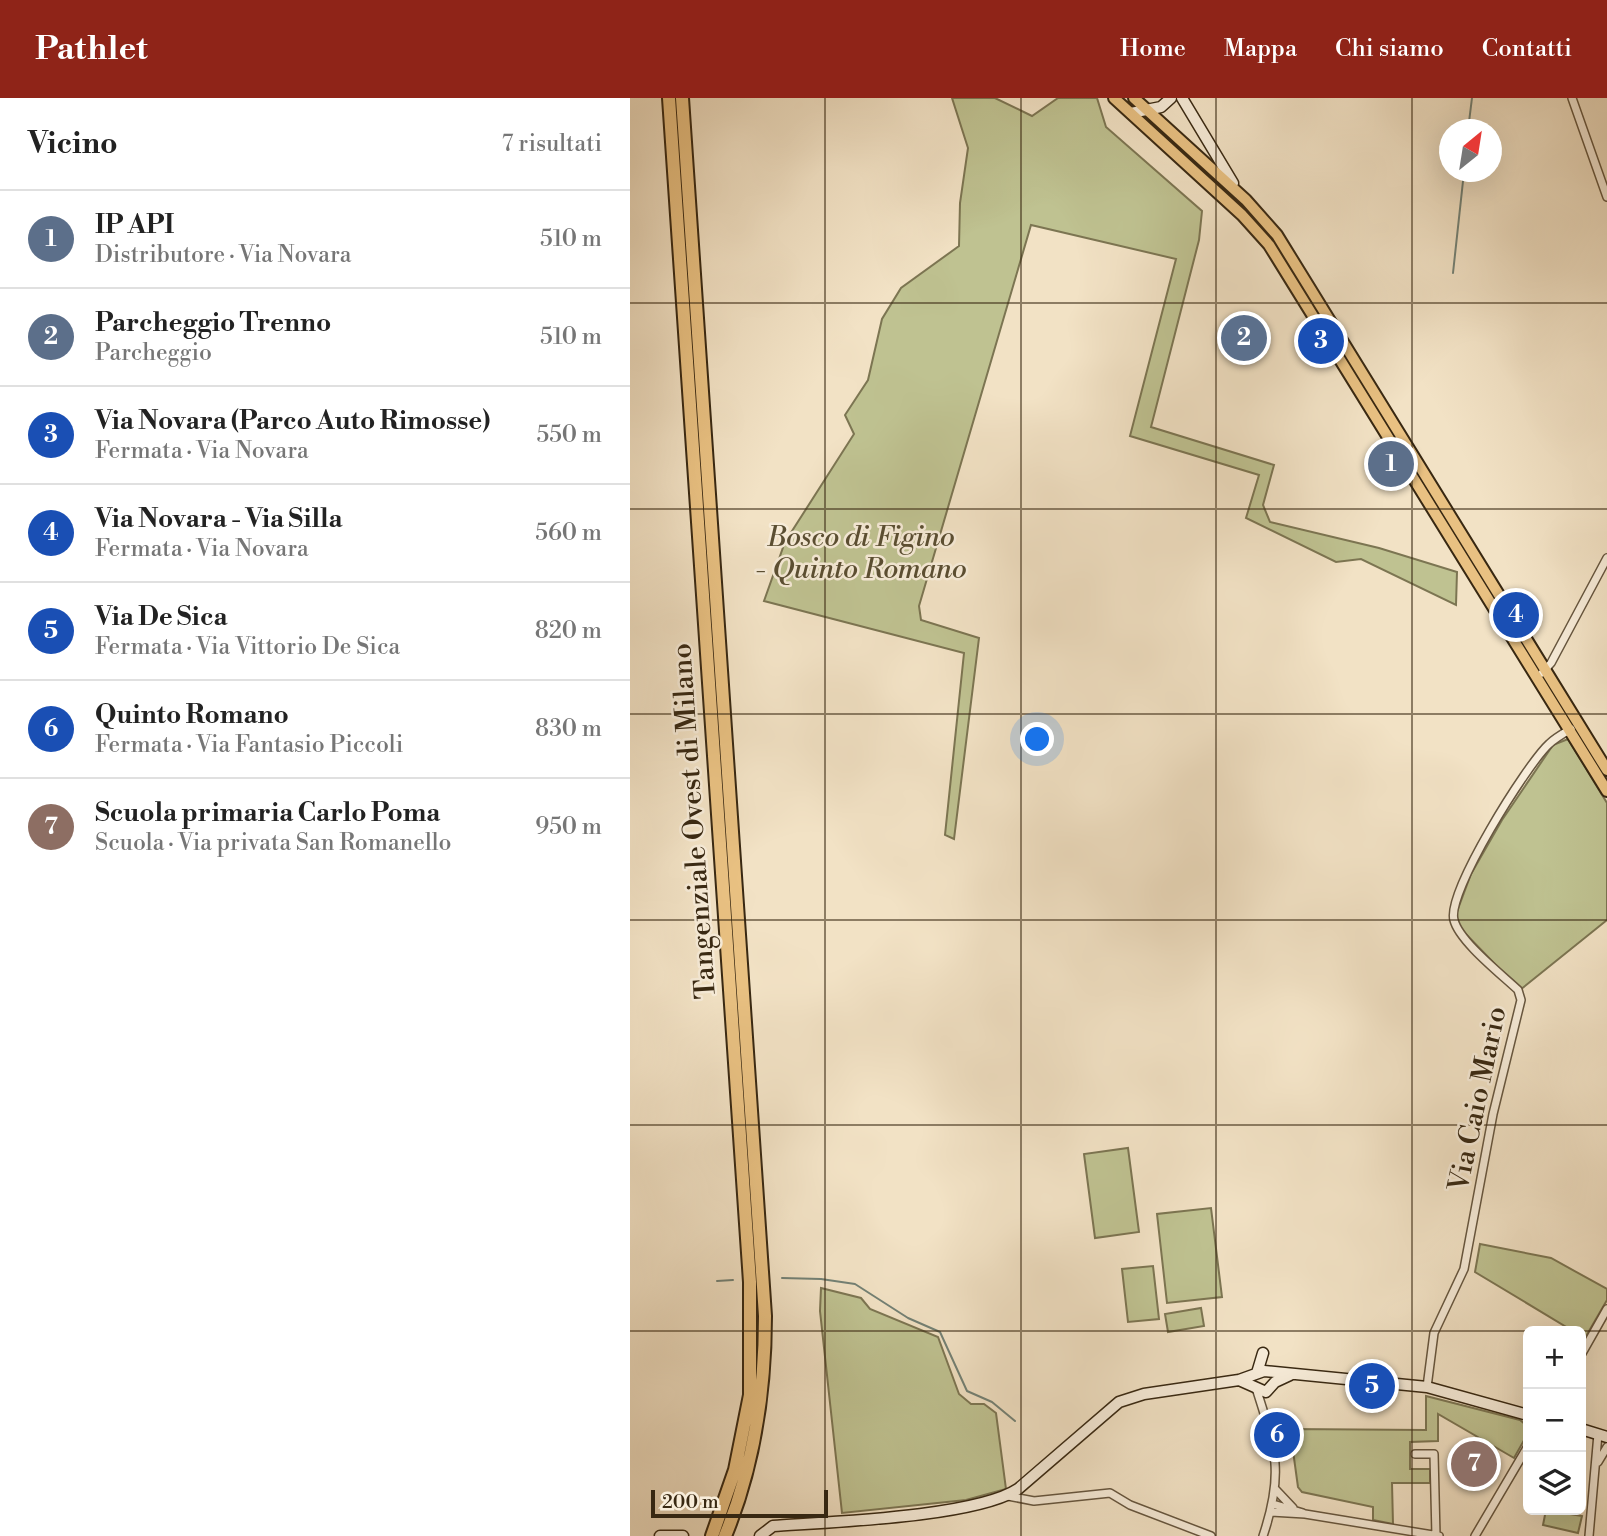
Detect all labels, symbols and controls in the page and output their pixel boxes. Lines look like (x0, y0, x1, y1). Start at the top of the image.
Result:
text: Pathlet (35, 29, 148, 70)
text: Home (1120, 34, 1186, 64)
text: Mappa (1224, 34, 1297, 64)
text: Chi siamo (1335, 34, 1444, 64)
text: Contatti (1482, 34, 1572, 64)
north arrow (1439, 119, 1502, 182)
text: Vicino (28, 125, 118, 163)
text: 7 risultati (502, 130, 602, 158)
text: IP API (95, 209, 174, 241)
text: 1 (45, 225, 57, 253)
text: 510 m (540, 225, 602, 253)
text: Distributore · Via Novara (95, 241, 351, 269)
text: Parcheggio Trenno (95, 307, 331, 339)
pin: 2 (1221, 312, 1267, 364)
pin: 3 (1298, 315, 1344, 367)
text: 2 (44, 323, 58, 351)
text: 510 m (540, 323, 602, 351)
text: Parcheggio (95, 339, 212, 367)
text: Via Novara (Parco Auto Rimosse) (95, 405, 490, 437)
text: 3 (44, 421, 58, 449)
text: 550 m (537, 421, 602, 449)
text: Fermata · Via Novara (95, 437, 309, 465)
pin: 1 (1368, 438, 1414, 490)
text: Via Novara - Via Silla (95, 503, 343, 535)
text: 4 (43, 519, 59, 547)
text: 560 m (535, 519, 602, 547)
park label: Bosco di Figino - Quinto Romano (755, 520, 967, 587)
text: Fermata · Via Novara (95, 535, 309, 563)
pin: 4 (1493, 589, 1539, 641)
text: Via De Sica (95, 601, 227, 633)
text: 5 (44, 617, 58, 645)
text: 820 m (535, 617, 602, 645)
text: Fermata · Via Vittorio De Sica (95, 633, 400, 661)
street label: Tangenziale Ovest di Milano (664, 642, 724, 1000)
text: Quinto Romano (95, 699, 289, 731)
text: 6 (44, 715, 58, 743)
text: 830 m (535, 715, 602, 743)
your location (1020, 722, 1054, 756)
text: Fermata · Via Fantasio Piccoli (95, 731, 403, 759)
text: Scuola primaria Carlo Poma (95, 797, 440, 829)
text: 7 (44, 813, 58, 841)
text: 950 m (535, 813, 602, 841)
text: Scuola · Via privata San Romanello (95, 829, 451, 857)
street label: Via Caio Mario (1441, 1003, 1515, 1196)
map controls (1523, 1326, 1586, 1515)
button: + (1523, 1326, 1586, 1389)
pin: 5 (1349, 1360, 1395, 1412)
button: − (1523, 1389, 1586, 1452)
pin: 6 (1254, 1409, 1300, 1461)
pin: 7 (1451, 1438, 1497, 1490)
button: layers (1523, 1452, 1586, 1515)
scale bar (651, 1487, 828, 1519)
text: 200 m (662, 1490, 719, 1514)

